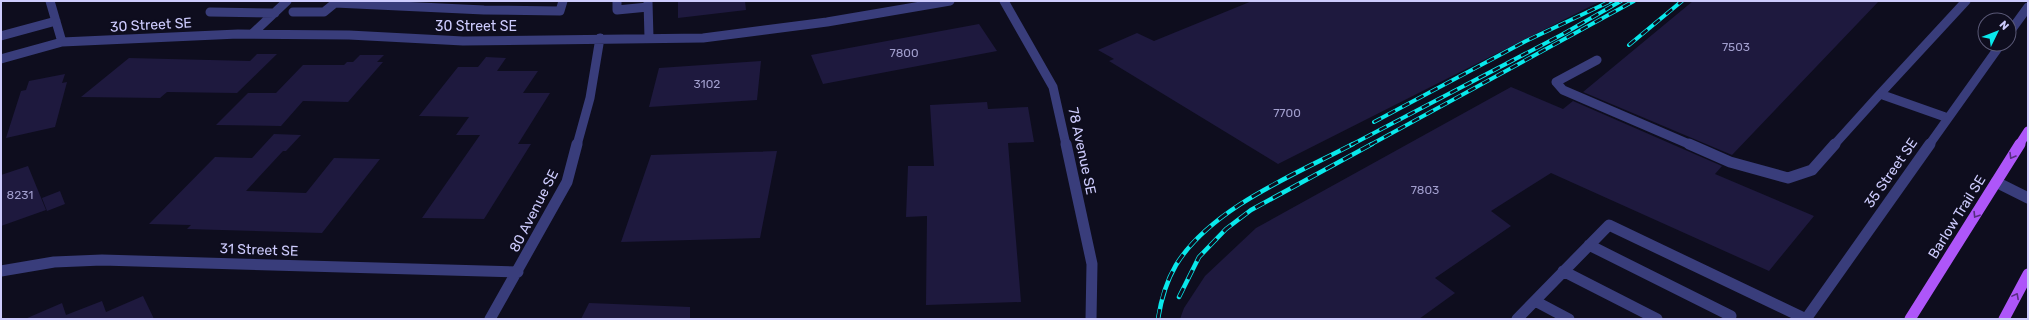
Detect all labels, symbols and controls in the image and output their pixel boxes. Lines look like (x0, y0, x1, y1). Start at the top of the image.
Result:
north arrow (1977, 12, 2017, 52)
street label: 30 Street SE (110, 14, 192, 36)
street label: 30 Street SE (435, 18, 517, 35)
text: N (1996, 18, 2011, 33)
house number: 7503 (1722, 40, 1750, 54)
house number: 7800 (889, 46, 919, 60)
house number: 3102 (694, 77, 720, 91)
street label: 78 Avenue SE (1064, 106, 1100, 196)
house number: 7700 (1273, 106, 1301, 120)
street label: 35 Street SE (1861, 135, 1921, 211)
one-way arrow (2009, 152, 2016, 159)
street label: 80 Avenue SE (506, 167, 562, 255)
street label: Barlow Trail SE (1925, 172, 1989, 262)
house number: 7803 (1411, 183, 1439, 197)
house number: 8231 (7, 188, 33, 202)
one-way arrow (1973, 211, 1981, 218)
street label: 31 Street SE (219, 240, 299, 260)
one-way arrow (2011, 293, 2019, 301)

